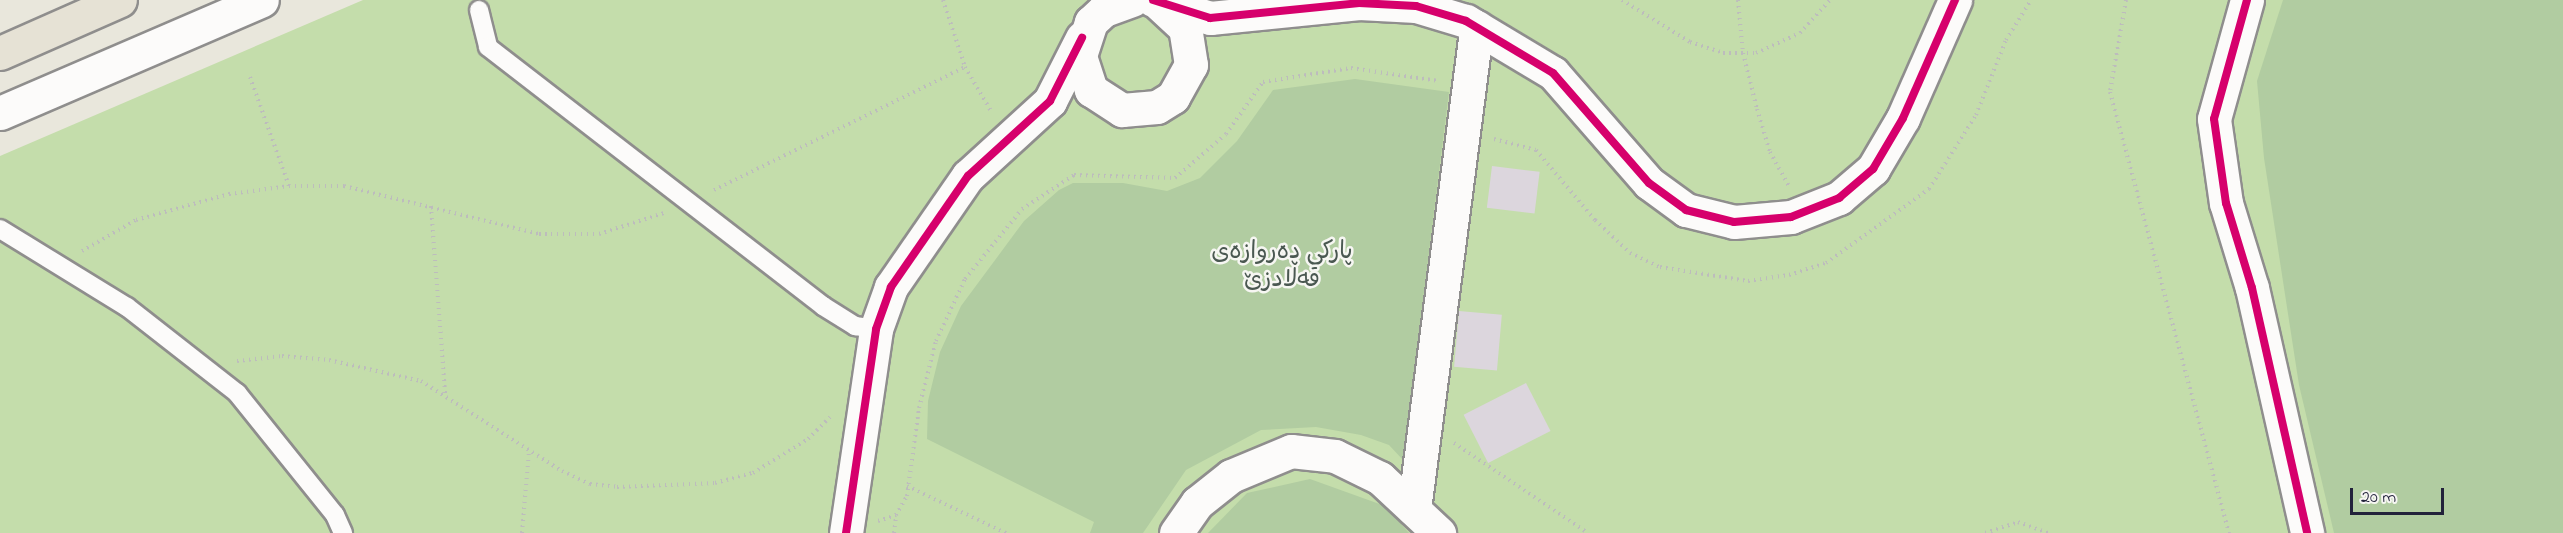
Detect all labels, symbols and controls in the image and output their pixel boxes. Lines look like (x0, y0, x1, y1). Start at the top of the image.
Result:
park label: پارکی دەروازەی قەڵادزێ (1211, 239, 1353, 295)
scale bar (2353, 476, 2448, 514)
text: 20 m (2361, 485, 2396, 511)

